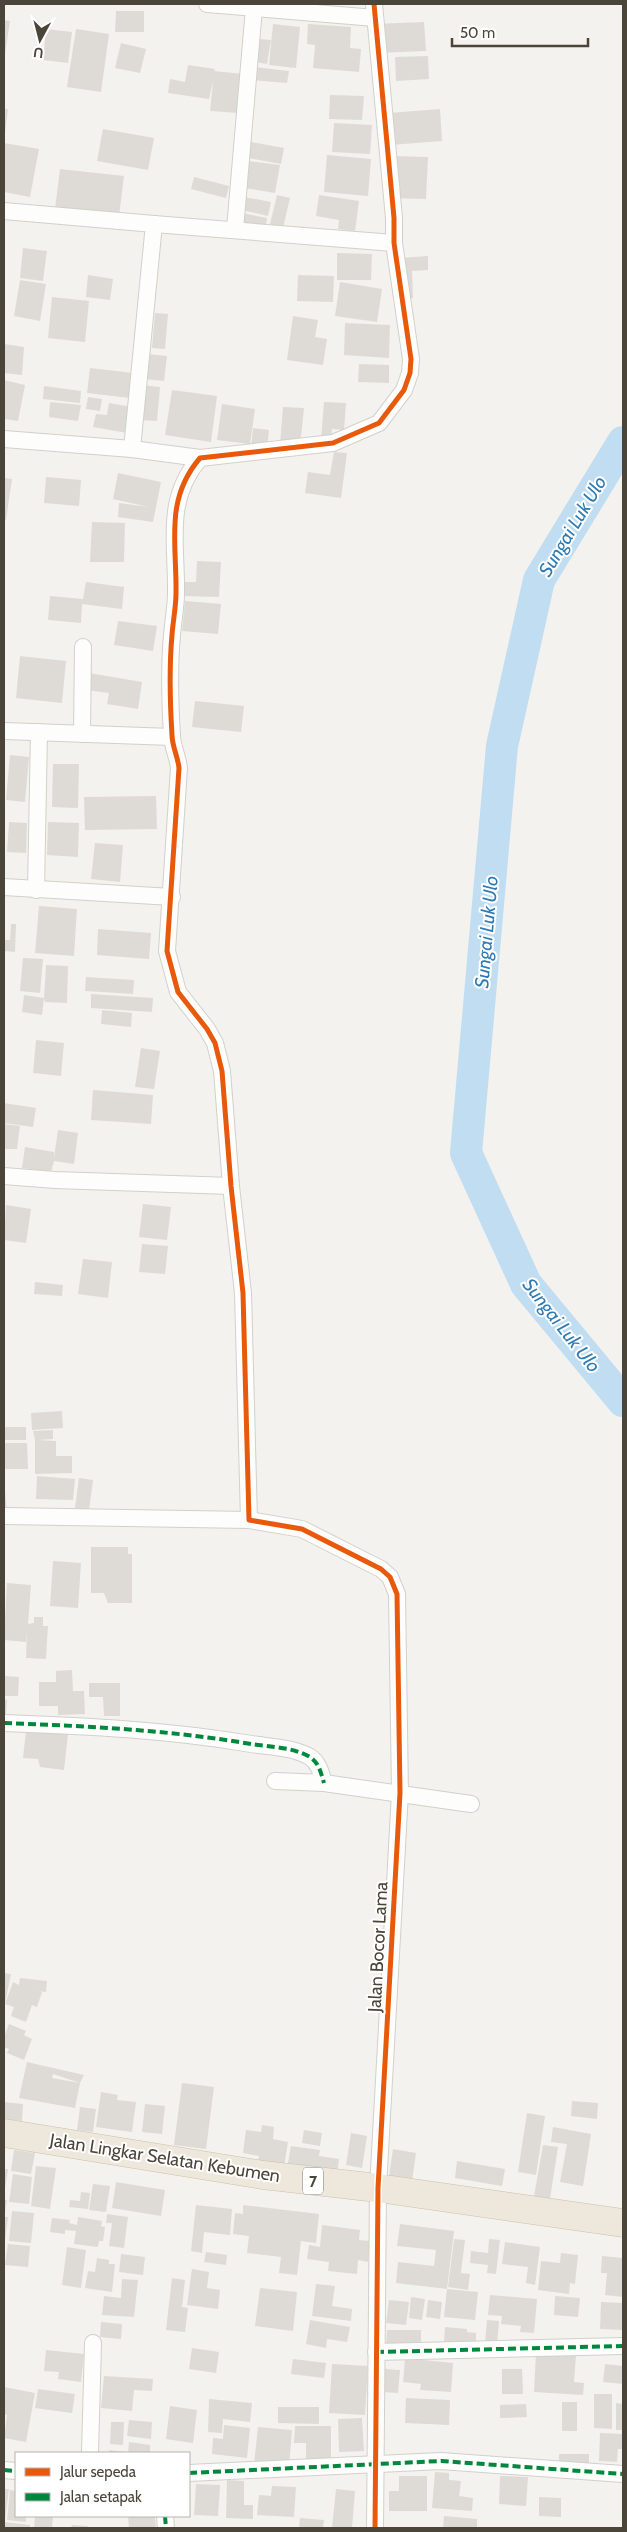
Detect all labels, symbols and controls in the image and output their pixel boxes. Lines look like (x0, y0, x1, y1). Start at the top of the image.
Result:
north arrow (15, 15, 65, 65)
scale bar (452, 15, 588, 47)
text: 50 m (460, 24, 495, 42)
text: U (32, 43, 45, 62)
water label: Sungai Luk Ulo (534, 472, 611, 581)
water label: Sungai Luk Ulo (470, 875, 503, 989)
water label: Sungai Luk Ulo (518, 1274, 606, 1377)
street label: Jalan Bocor Lama (364, 1881, 392, 2014)
street label: Jalan Lingkar Selatan Kebumen (47, 2129, 282, 2187)
road number: 7 (303, 2168, 323, 2194)
legend (15, 2452, 190, 2517)
text: Jalur sepeda (59, 2463, 137, 2481)
text: Jalan setapak (59, 2488, 142, 2506)

